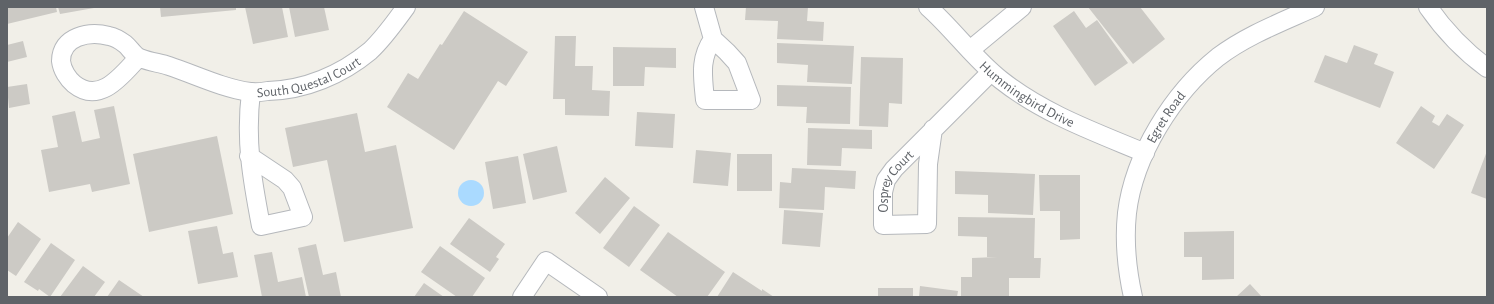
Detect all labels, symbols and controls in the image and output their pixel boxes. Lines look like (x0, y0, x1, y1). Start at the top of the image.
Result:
street label: South Questal Court (256, 54, 364, 100)
street label: Hummingbird Drive (977, 59, 1076, 130)
street label: Egret Road (1145, 89, 1188, 146)
street label: Osprey Court (877, 148, 917, 212)

